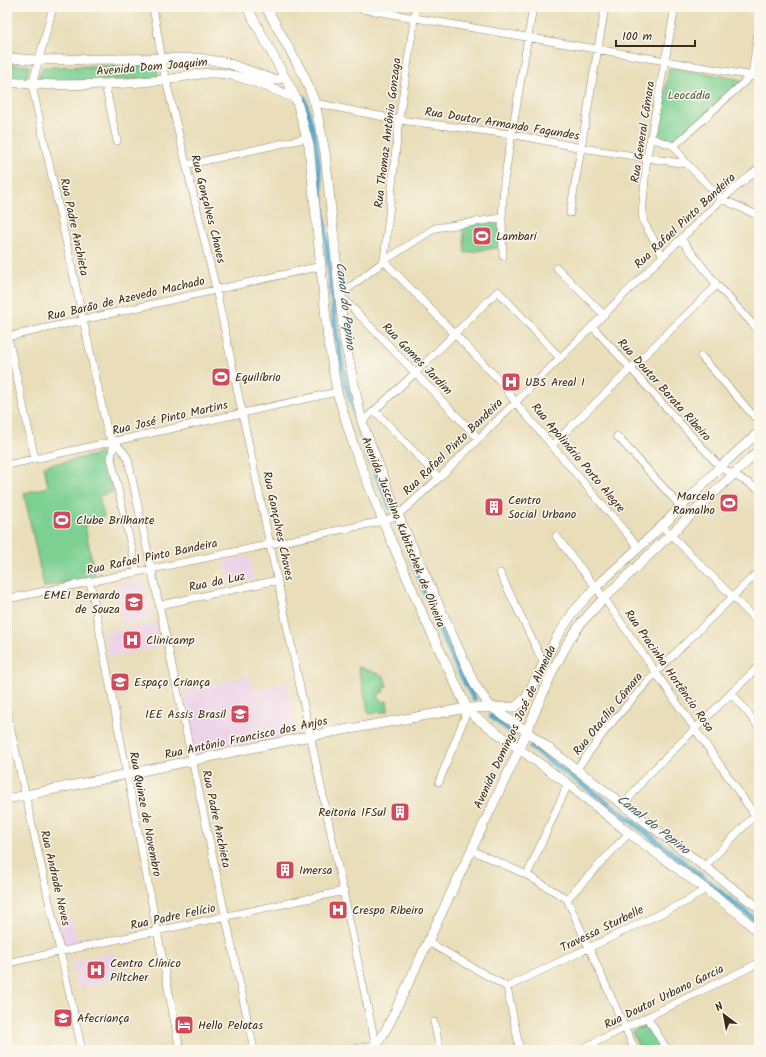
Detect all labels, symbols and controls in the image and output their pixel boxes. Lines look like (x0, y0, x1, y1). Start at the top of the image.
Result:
scale bar (616, 22, 695, 48)
text: 100 m (622, 27, 653, 46)
street label: Avenida Dom Joaquim (96, 53, 209, 81)
street label: Rua Thomaz Antônio Gonzaga (369, 56, 407, 209)
street label: Rua General Câmara (626, 79, 660, 184)
park label: Leocádia (668, 86, 711, 105)
street label: Rua Doutor Armando Fagundes (423, 102, 581, 146)
street label: Rua Gonçalves Chaves (185, 153, 231, 265)
street label: Rua Rafael Pinto Bandeira (630, 168, 741, 273)
street label: Rua Padre Anchieta (54, 176, 94, 278)
sports icon: Lambari (471, 225, 493, 247)
place label: Lambari (496, 227, 538, 246)
water label: Canal do Pepino (329, 261, 361, 352)
street label: Rua Barão de Azevedo Machado (45, 272, 207, 326)
street label: Rua Gomes Jardim (377, 318, 457, 400)
street label: Rua Doutor Barata Ribeiro (613, 334, 715, 446)
sports icon: Equilíbrio (210, 366, 232, 388)
place label: Equilíbrio (235, 368, 281, 387)
hospital icon: UBS Areal I (500, 371, 522, 393)
place label: UBS Areal I (525, 373, 585, 392)
street label: Rua Rafael Pinto Bandeira (398, 394, 508, 500)
street label: Rua José Pinto Martins (110, 395, 230, 441)
street label: Rua Apolinário Porto Alegre (526, 399, 630, 517)
street label: Avenida Juscelino Kubitschek de Oliveira (356, 433, 450, 631)
street label: Rua Gonçalves Chaves (257, 469, 299, 583)
place label: Marcelo Ramalho (672, 487, 715, 520)
place label: Centro Social Urbano (508, 491, 576, 524)
sports icon: Marcelo Ramalho (718, 492, 740, 514)
building icon: Centro Social Urbano (483, 496, 505, 518)
sports icon: Clube Brilhante (51, 509, 73, 531)
place label: Clube Brilhante (76, 511, 155, 530)
street label: Rua Rafael Pinto Bandeira (85, 534, 220, 580)
street label: Rua da Luz (187, 567, 247, 597)
place label: EMEI Bernardo de Souza (44, 586, 120, 619)
school or university icon: EMEI Bernardo de Souza (123, 591, 145, 613)
street label: Rua Pracinha Hortêncio Rosa (619, 606, 719, 737)
hospital icon: Clinicamp (121, 629, 143, 651)
place label: Clinicamp (146, 631, 195, 650)
street label: Avenida Domingos José de Almeida (469, 642, 562, 812)
street label: Rua Otacílio Câmara (568, 668, 648, 760)
school or university icon: Espaço Criança (109, 671, 131, 693)
place label: Espaço Criança (134, 673, 211, 692)
school or university icon: IEE Assis Brasil (229, 703, 251, 725)
place label: IEE Assis Brasil (145, 705, 226, 724)
street label: Rua Antônio Francisco dos Anjos (163, 711, 329, 765)
street label: Rua Quinze de Novembro (124, 750, 166, 878)
street label: Rua Padre Anchieta (196, 768, 236, 870)
water label: Canal do Pepino (612, 790, 695, 861)
building icon: Reitoria IFSul (389, 801, 411, 823)
place label: Reitoria IFSul (318, 803, 386, 822)
street label: Rua Andrade Neves (35, 828, 75, 928)
building icon: Imersa (274, 859, 296, 881)
place label: Imersa (299, 861, 333, 880)
street label: Rua Padre Felício (129, 899, 217, 935)
hospital icon: Crespo Ribeiro (327, 899, 349, 921)
street label: Travessa Sturbelle (557, 900, 648, 957)
place label: Crespo Ribeiro (352, 901, 424, 920)
place label: Centro Clínico Piltcher (110, 954, 181, 987)
hospital icon: Centro Clínico Piltcher (85, 959, 107, 981)
street label: Rua Doutor Urbano Garcia (601, 959, 728, 1034)
north arrow (704, 995, 744, 1035)
text: N (712, 998, 727, 1017)
school or university icon: Afecriança (52, 1007, 74, 1029)
place label: Afecriança (77, 1009, 130, 1028)
hotel icon: Hello Pelotas (173, 1014, 195, 1036)
place label: Hello Pelotas (198, 1016, 263, 1035)

